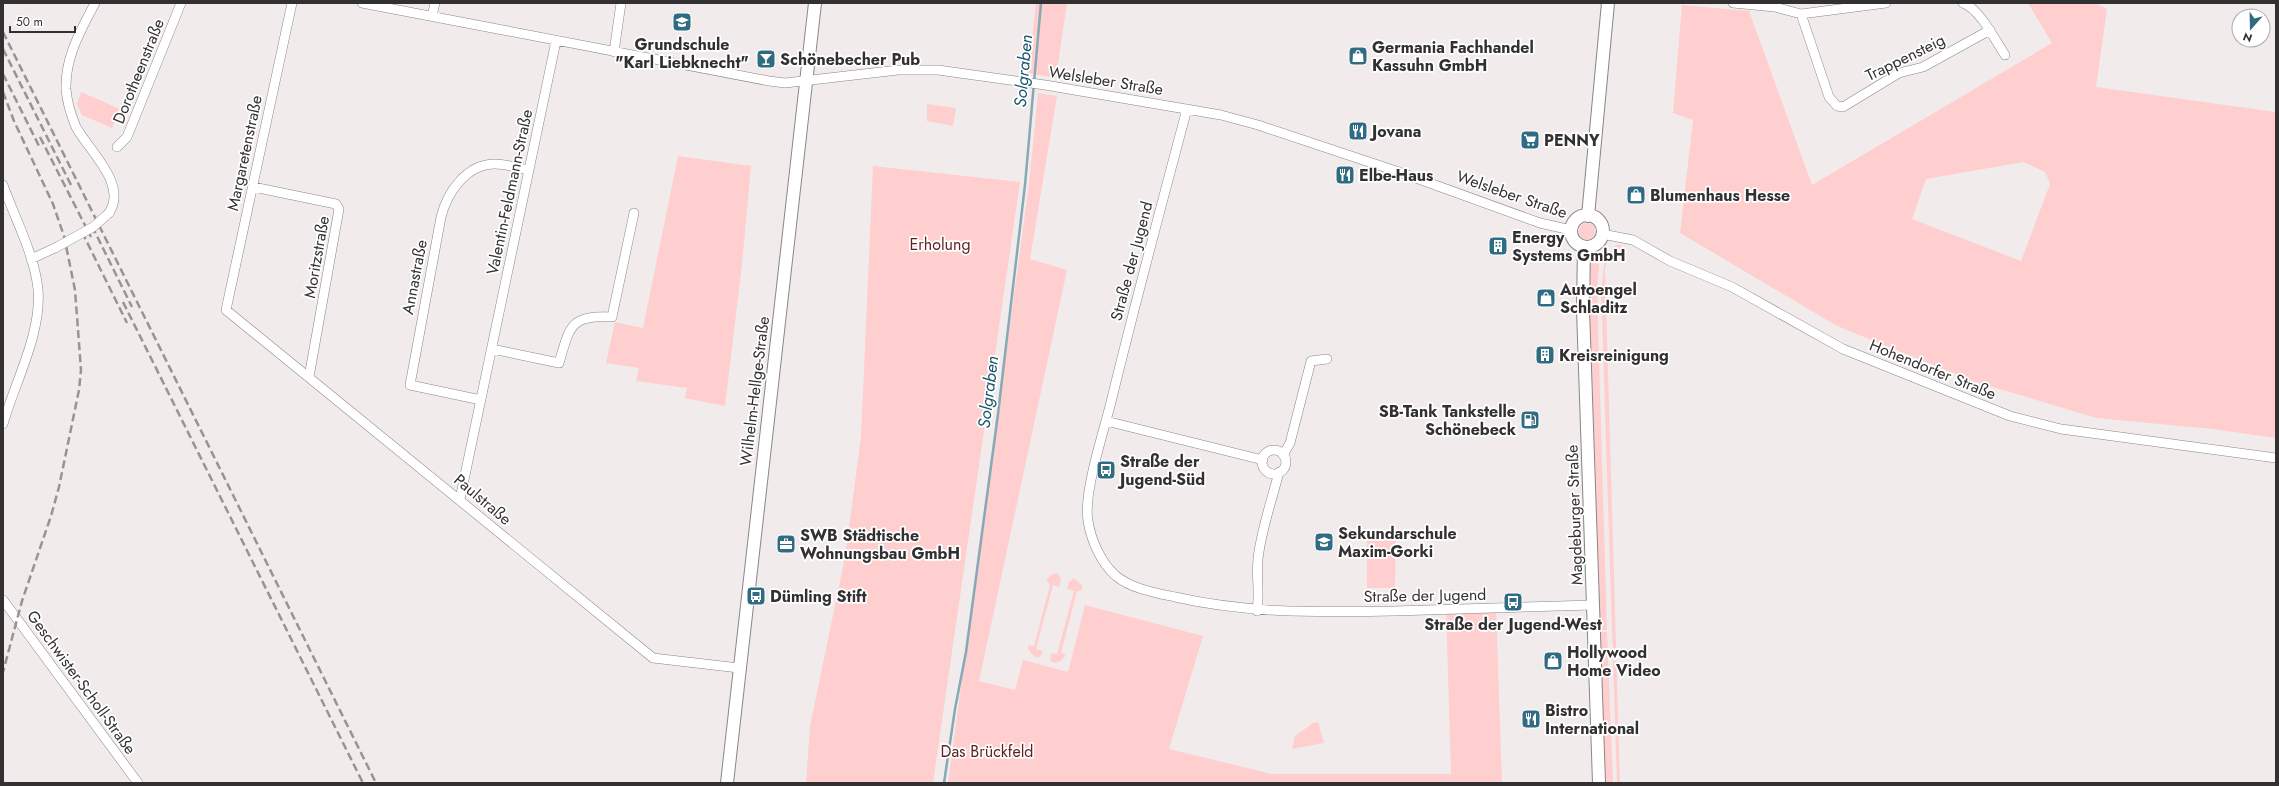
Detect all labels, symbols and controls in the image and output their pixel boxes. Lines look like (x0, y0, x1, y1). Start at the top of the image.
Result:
scale bar (10, 8, 75, 34)
north arrow (2231, 8, 2271, 48)
school or university icon: Grundschule "Karl Liebknecht" (671, 11, 693, 33)
text: 50 m (16, 13, 43, 31)
street label: Dorotheenstraße (107, 15, 170, 127)
street label: Trappensteig (1862, 28, 1949, 87)
text: N (2241, 28, 2254, 46)
place label: Grundschule "Karl Liebknecht" (615, 33, 749, 74)
water label: Solgraben (1008, 34, 1038, 108)
place label: Germania Fachhandel Kassuhn GmbH (1372, 36, 1534, 77)
shop icon: Germania Fachhandel Kassuhn GmbH (1347, 45, 1369, 67)
bar icon: Schönebecher Pub (755, 48, 777, 70)
place label: Schönebecher Pub (780, 48, 920, 71)
street label: Welsleber Straße (1047, 60, 1165, 101)
street label: Margaretenstraße (221, 93, 268, 213)
street label: Valentin-Feldmann-Straße (481, 107, 538, 277)
restaurant icon: Jovana (1347, 120, 1369, 142)
place label: Jovana (1369, 120, 1421, 143)
supermarket icon: PENNY (1519, 129, 1541, 151)
place label: PENNY (1544, 129, 1600, 152)
restaurant icon: Elbe-Haus (1334, 164, 1356, 186)
place label: Elbe-Haus (1359, 164, 1433, 187)
street label: Welsleber Straße (1453, 165, 1570, 224)
shop icon: Blumenhaus Hesse (1625, 184, 1647, 206)
place label: Blumenhaus Hesse (1650, 184, 1790, 207)
street label: Straße der Jugend (1105, 199, 1158, 323)
street label: Moritzstraße (298, 214, 335, 300)
place label: Energy Systems GmbH (1512, 226, 1626, 267)
park label: Erholung (909, 233, 971, 256)
building icon: Energy Systems GmbH (1487, 235, 1509, 257)
street label: Annastraße (396, 238, 433, 316)
place label: Autoengel Schladitz (1559, 278, 1637, 319)
shop icon: Autoengel Schladitz (1535, 287, 1557, 309)
street label: Wilhelm-Hellge-Straße (734, 315, 775, 467)
street label: Hohendorfer Straße (1866, 334, 2000, 405)
building icon: Kreisreinigung (1534, 344, 1556, 366)
place label: Kreisreinigung (1559, 344, 1669, 367)
water label: Solgraben (972, 354, 1004, 430)
place label: SB-Tank Tankstelle Schönebeck (1379, 400, 1517, 441)
fuel station icon: SB-Tank Tankstelle Schönebeck (1519, 409, 1541, 431)
street label: Magdeburger Straße (1561, 444, 1588, 586)
place label: Straße der Jugend-Süd (1117, 450, 1205, 491)
bus stop icon: Straße der Jugend-Süd (1095, 459, 1117, 481)
street label: Paulstraße (449, 468, 516, 530)
place label: Sekundarschule Maxim-Gorki (1338, 522, 1457, 563)
place label: SWB Städtische Wohnungsbau GmbH (800, 524, 960, 565)
school or university icon: Sekundarschule Maxim-Gorki (1313, 531, 1335, 553)
office icon: SWB Städtische Wohnungsbau GmbH (775, 533, 797, 555)
street label: Straße der Jugend (1363, 583, 1487, 608)
bus stop icon: Dümling Stift (745, 585, 767, 607)
place label: Dümling Stift (770, 585, 868, 608)
bus stop icon: Straße der Jugend-West (1502, 591, 1524, 613)
street label: Geschwister-Scholl-Straße (21, 606, 142, 759)
place label: Straße der Jugend-West (1424, 613, 1603, 636)
place label: Hollywood Home Video (1567, 641, 1661, 682)
shop icon: Hollywood Home Video (1542, 650, 1564, 672)
place label: Bistro International (1545, 699, 1639, 740)
restaurant icon: Bistro International (1520, 708, 1542, 730)
park label: Das Brückfeld (941, 740, 1033, 763)

